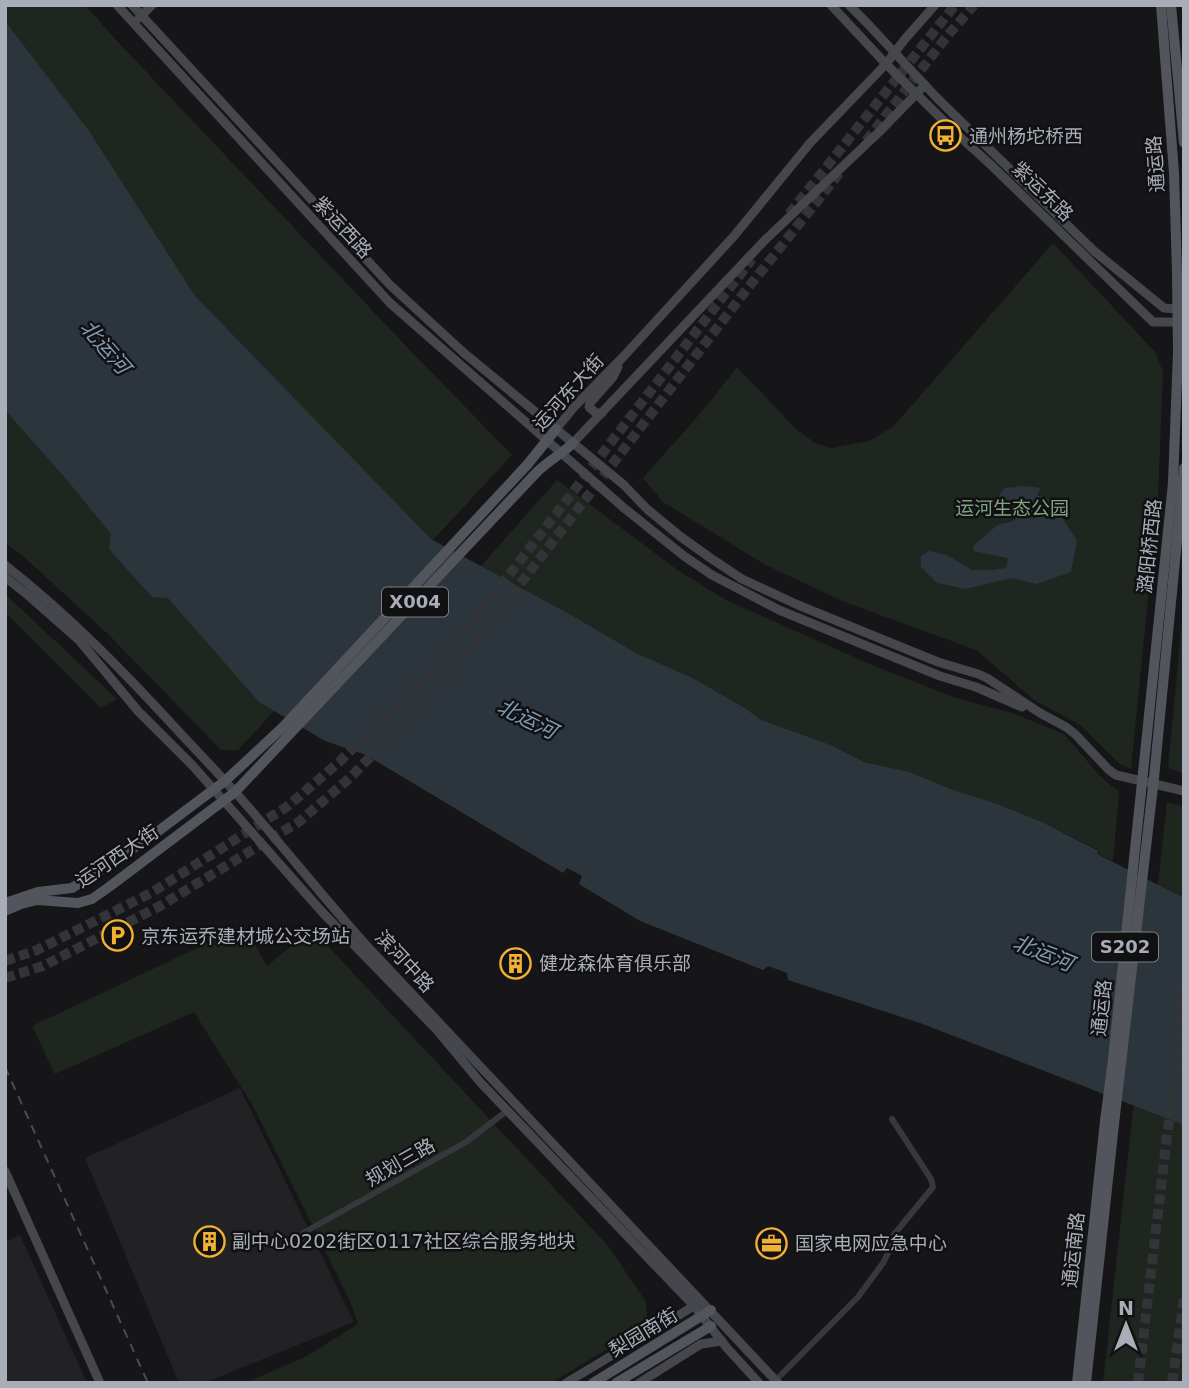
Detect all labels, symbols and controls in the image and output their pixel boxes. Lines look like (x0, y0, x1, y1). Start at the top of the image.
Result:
bus stop icon: 通州杨坨桥西 (929, 119, 963, 153)
place label: 通州杨坨桥西 (969, 125, 1083, 147)
street label: 通运路 (1142, 135, 1168, 193)
street label: 紫运东路 (1008, 157, 1078, 225)
street label: 紫运西路 (309, 192, 377, 262)
water label: 北运河 (75, 315, 137, 382)
street label: 运河东大街 (528, 349, 608, 435)
park label: 运河生态公园 (955, 497, 1069, 519)
street label: 潞阳桥西路 (1133, 498, 1165, 594)
road number: X004 (382, 588, 448, 616)
water label: 北运河 (493, 694, 564, 745)
street label: 运河西大街 (71, 820, 163, 892)
parking icon: 京东运乔建材城公交场站 (101, 919, 135, 953)
place label: 京东运乔建材城公交场站 (141, 925, 350, 947)
street label: 滨河中路 (371, 926, 439, 996)
water label: 北运河 (1009, 930, 1080, 977)
road number: S202 (1092, 932, 1158, 962)
building icon: 健龙森体育俱乐部 (499, 946, 533, 980)
place label: 健龙森体育俱乐部 (539, 952, 691, 974)
street label: 通运路 (1087, 978, 1115, 1038)
street label: 规划三路 (362, 1133, 438, 1191)
street label: 通运南路 (1058, 1211, 1088, 1289)
building icon: 副中心0202街区0117社区综合服务地块 (192, 1224, 226, 1258)
office icon: 国家电网应急中心 (755, 1226, 789, 1260)
place label: 副中心0202街区0117社区综合服务地块 (232, 1230, 576, 1252)
place label: 国家电网应急中心 (795, 1232, 947, 1254)
north arrow (1091, 1290, 1161, 1360)
text: N (1118, 1297, 1134, 1319)
street label: 梨园南街 (605, 1303, 681, 1361)

